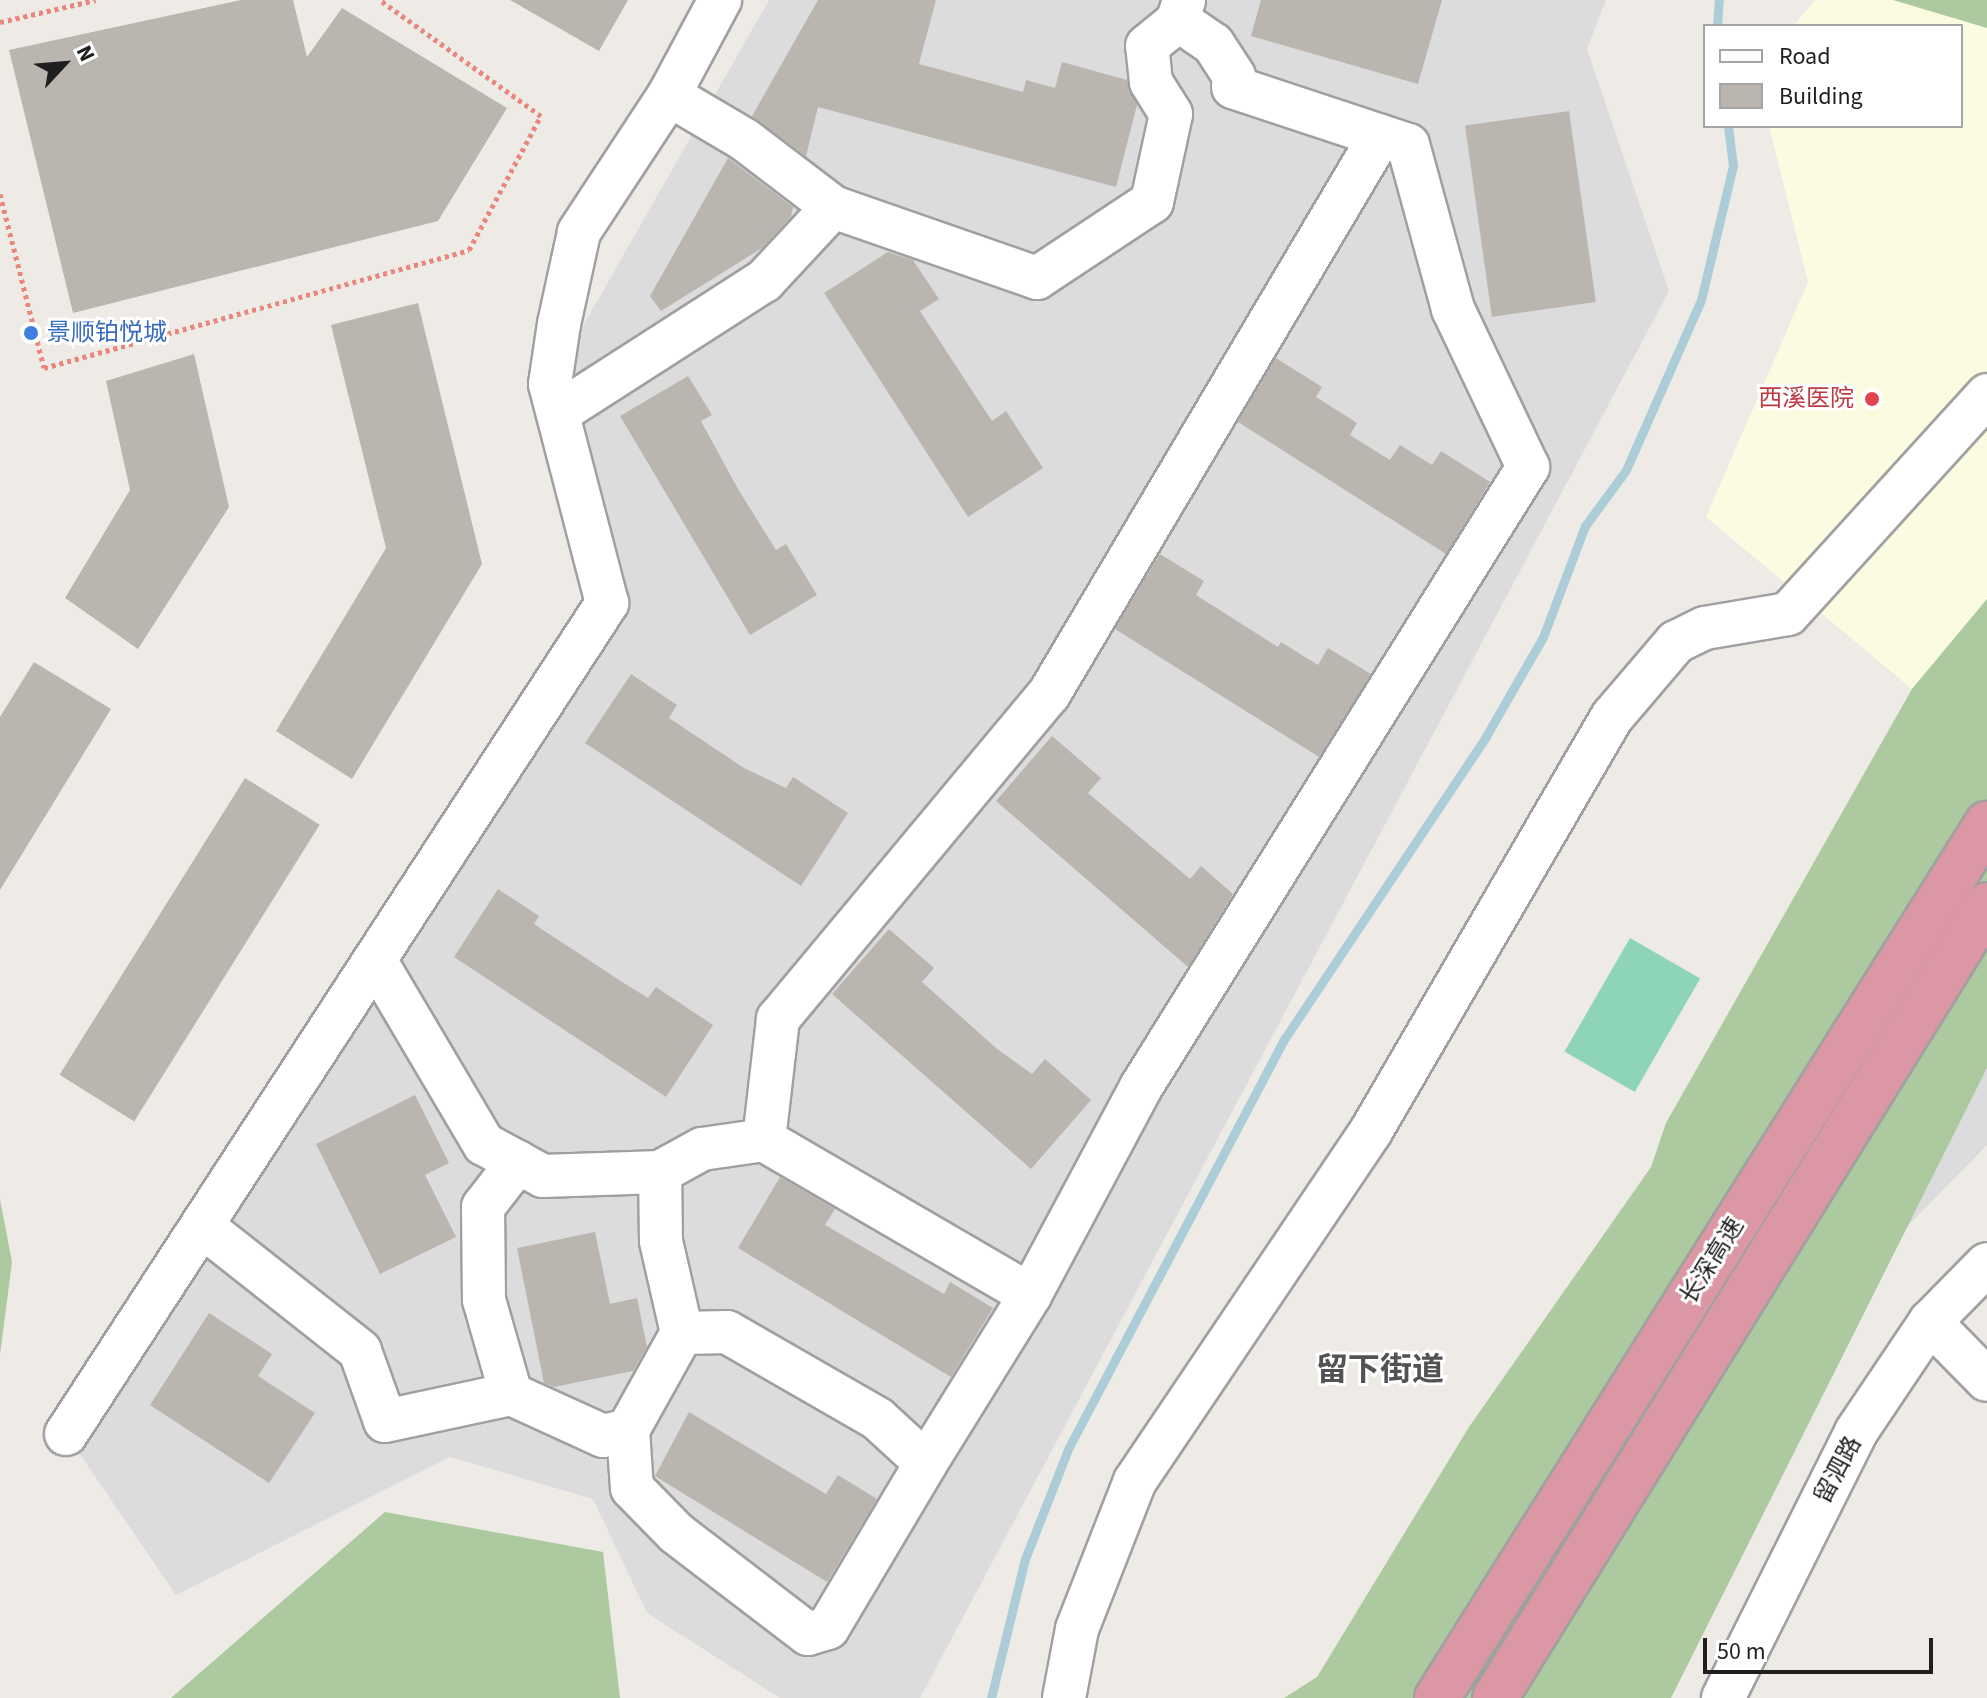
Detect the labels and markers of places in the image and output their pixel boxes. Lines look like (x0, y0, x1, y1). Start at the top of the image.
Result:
place label: 景顺铂悦城 (47, 319, 167, 347)
marker: 景顺铂悦城 (22, 324, 40, 342)
place label: 西溪医院 (1758, 385, 1854, 413)
marker: 西溪医院 (1861, 388, 1883, 410)

